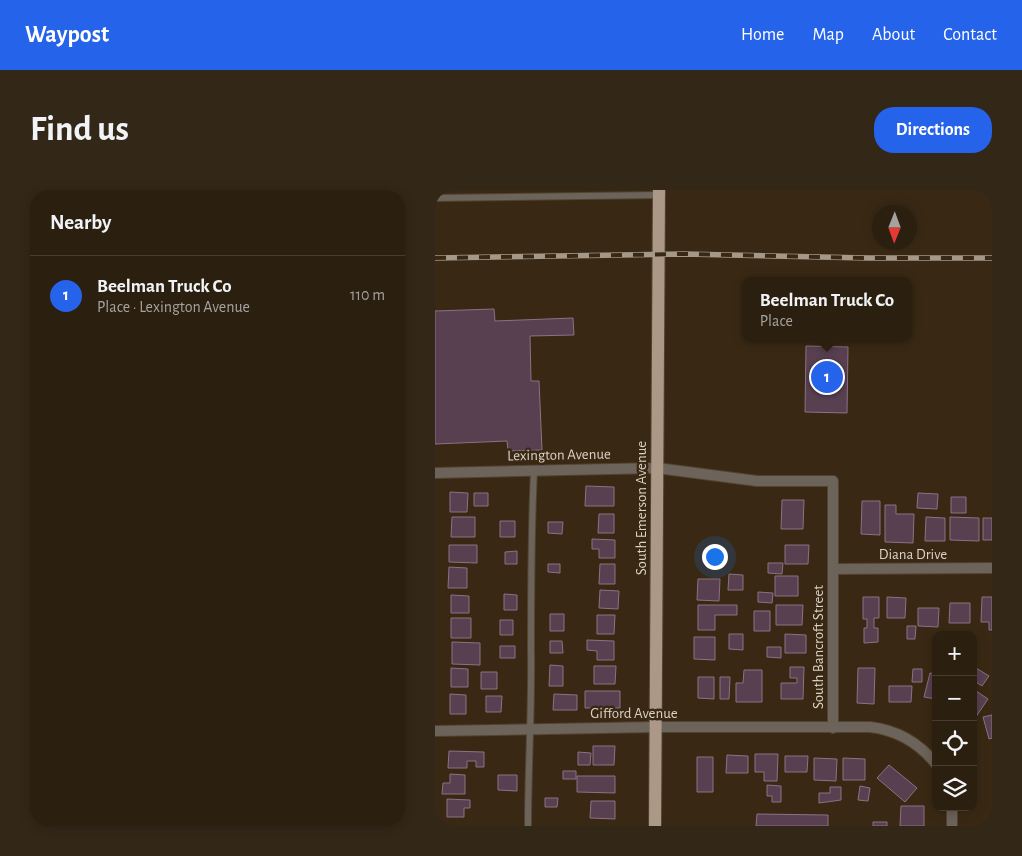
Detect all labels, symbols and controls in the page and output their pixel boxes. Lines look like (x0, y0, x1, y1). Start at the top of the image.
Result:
text: Waypost (25, 23, 109, 47)
text: Home (741, 26, 784, 44)
text: Map (812, 26, 844, 44)
text: About (872, 26, 915, 44)
text: Contact (943, 26, 997, 44)
button: Directions (874, 107, 992, 153)
text: Find us (30, 112, 129, 147)
north arrow (872, 205, 917, 250)
text: Nearby (50, 212, 111, 233)
text: Beelman Truck Co (97, 277, 232, 296)
popup (742, 277, 912, 342)
text: 1 (63, 287, 69, 303)
text: 110 m (350, 287, 385, 303)
text: Beelman Truck Co (760, 291, 894, 310)
text: Place · Lexington Avenue (97, 299, 250, 315)
text: Place (760, 313, 793, 329)
pin: 1 (811, 358, 843, 396)
street label: South Emerson Avenue (634, 441, 649, 575)
street label: Lexington Avenue (507, 447, 611, 463)
your location (702, 544, 728, 570)
street label: Diana Drive (879, 547, 947, 562)
street label: South Bancroft Street (811, 585, 826, 709)
map controls (932, 631, 977, 811)
button: + (932, 631, 977, 676)
button: − (932, 676, 977, 721)
street label: Gifford Avenue (590, 706, 678, 721)
button: locate (932, 721, 977, 766)
button: layers (932, 766, 977, 811)

